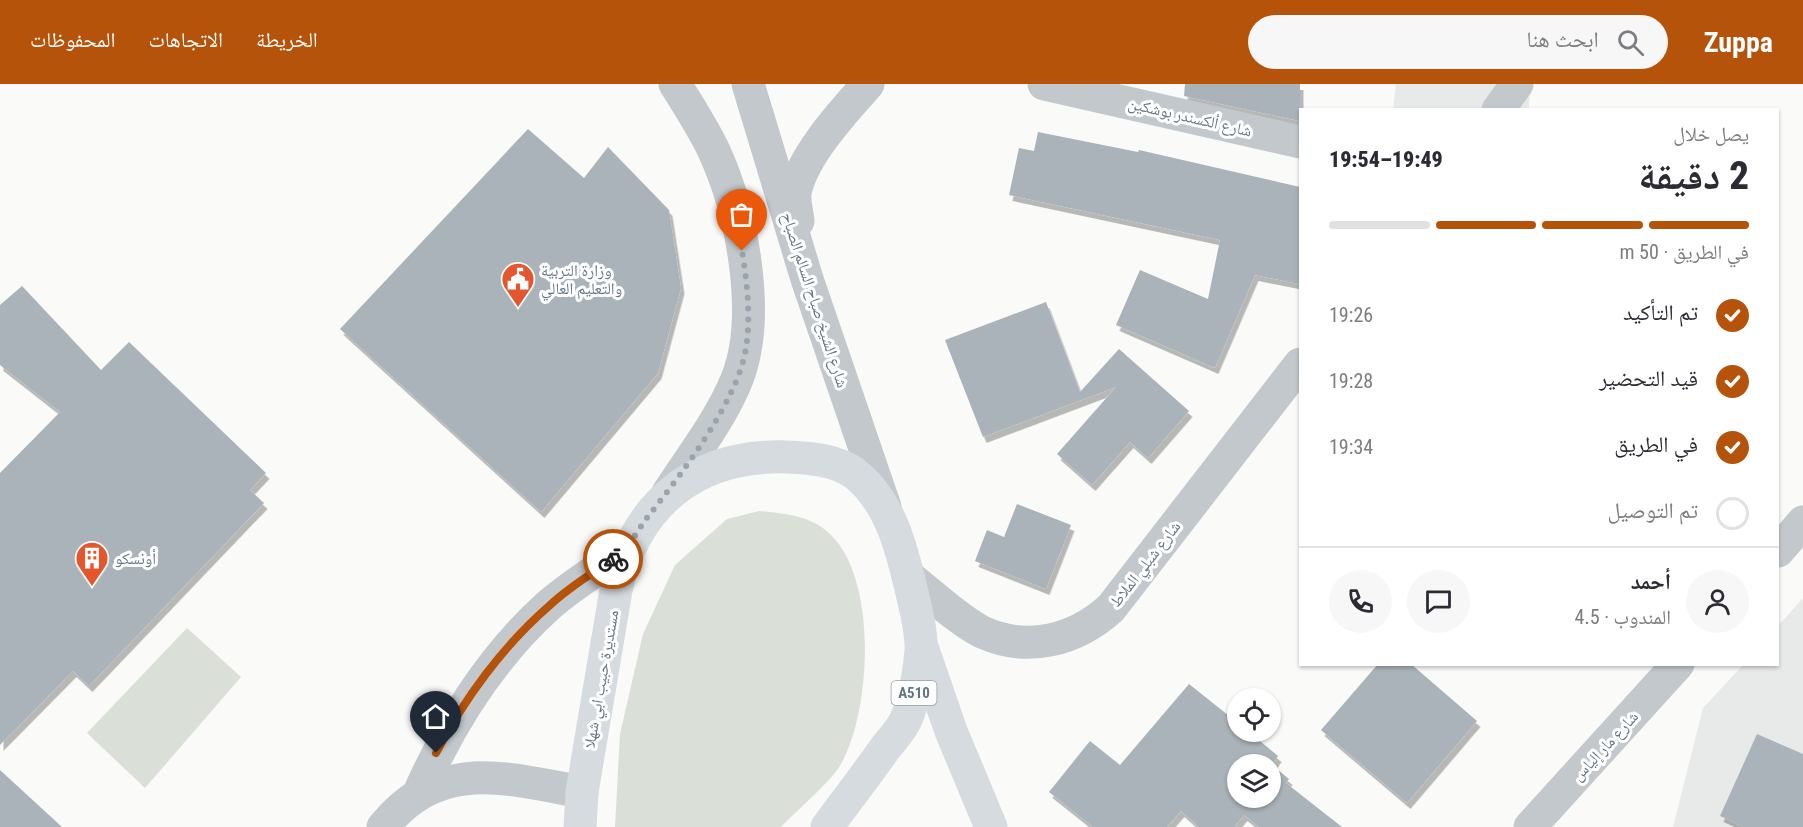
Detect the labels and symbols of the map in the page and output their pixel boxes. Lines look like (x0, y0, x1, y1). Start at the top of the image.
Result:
street label: شارع ألكسندر بوشكين (1126, 94, 1254, 141)
pin (716, 189, 767, 251)
street label: شارع الشيخ صباح السالم الصباح (777, 210, 852, 390)
public building icon: وزارة التربية والتعليم العالي (500, 261, 536, 308)
place label: وزارة التربية والتعليم العالي (541, 261, 622, 301)
street label: شارع شبلي الملاط (1106, 517, 1187, 613)
courier (583, 529, 643, 589)
building icon: أونسكو (74, 540, 110, 587)
place label: أونسكو (115, 549, 156, 568)
street label: مستديرة حبيب ابي شهلا (579, 608, 626, 750)
road number: A510 (892, 681, 936, 705)
pin (410, 691, 461, 753)
street label: شارع مار إلياس (1568, 707, 1643, 786)

